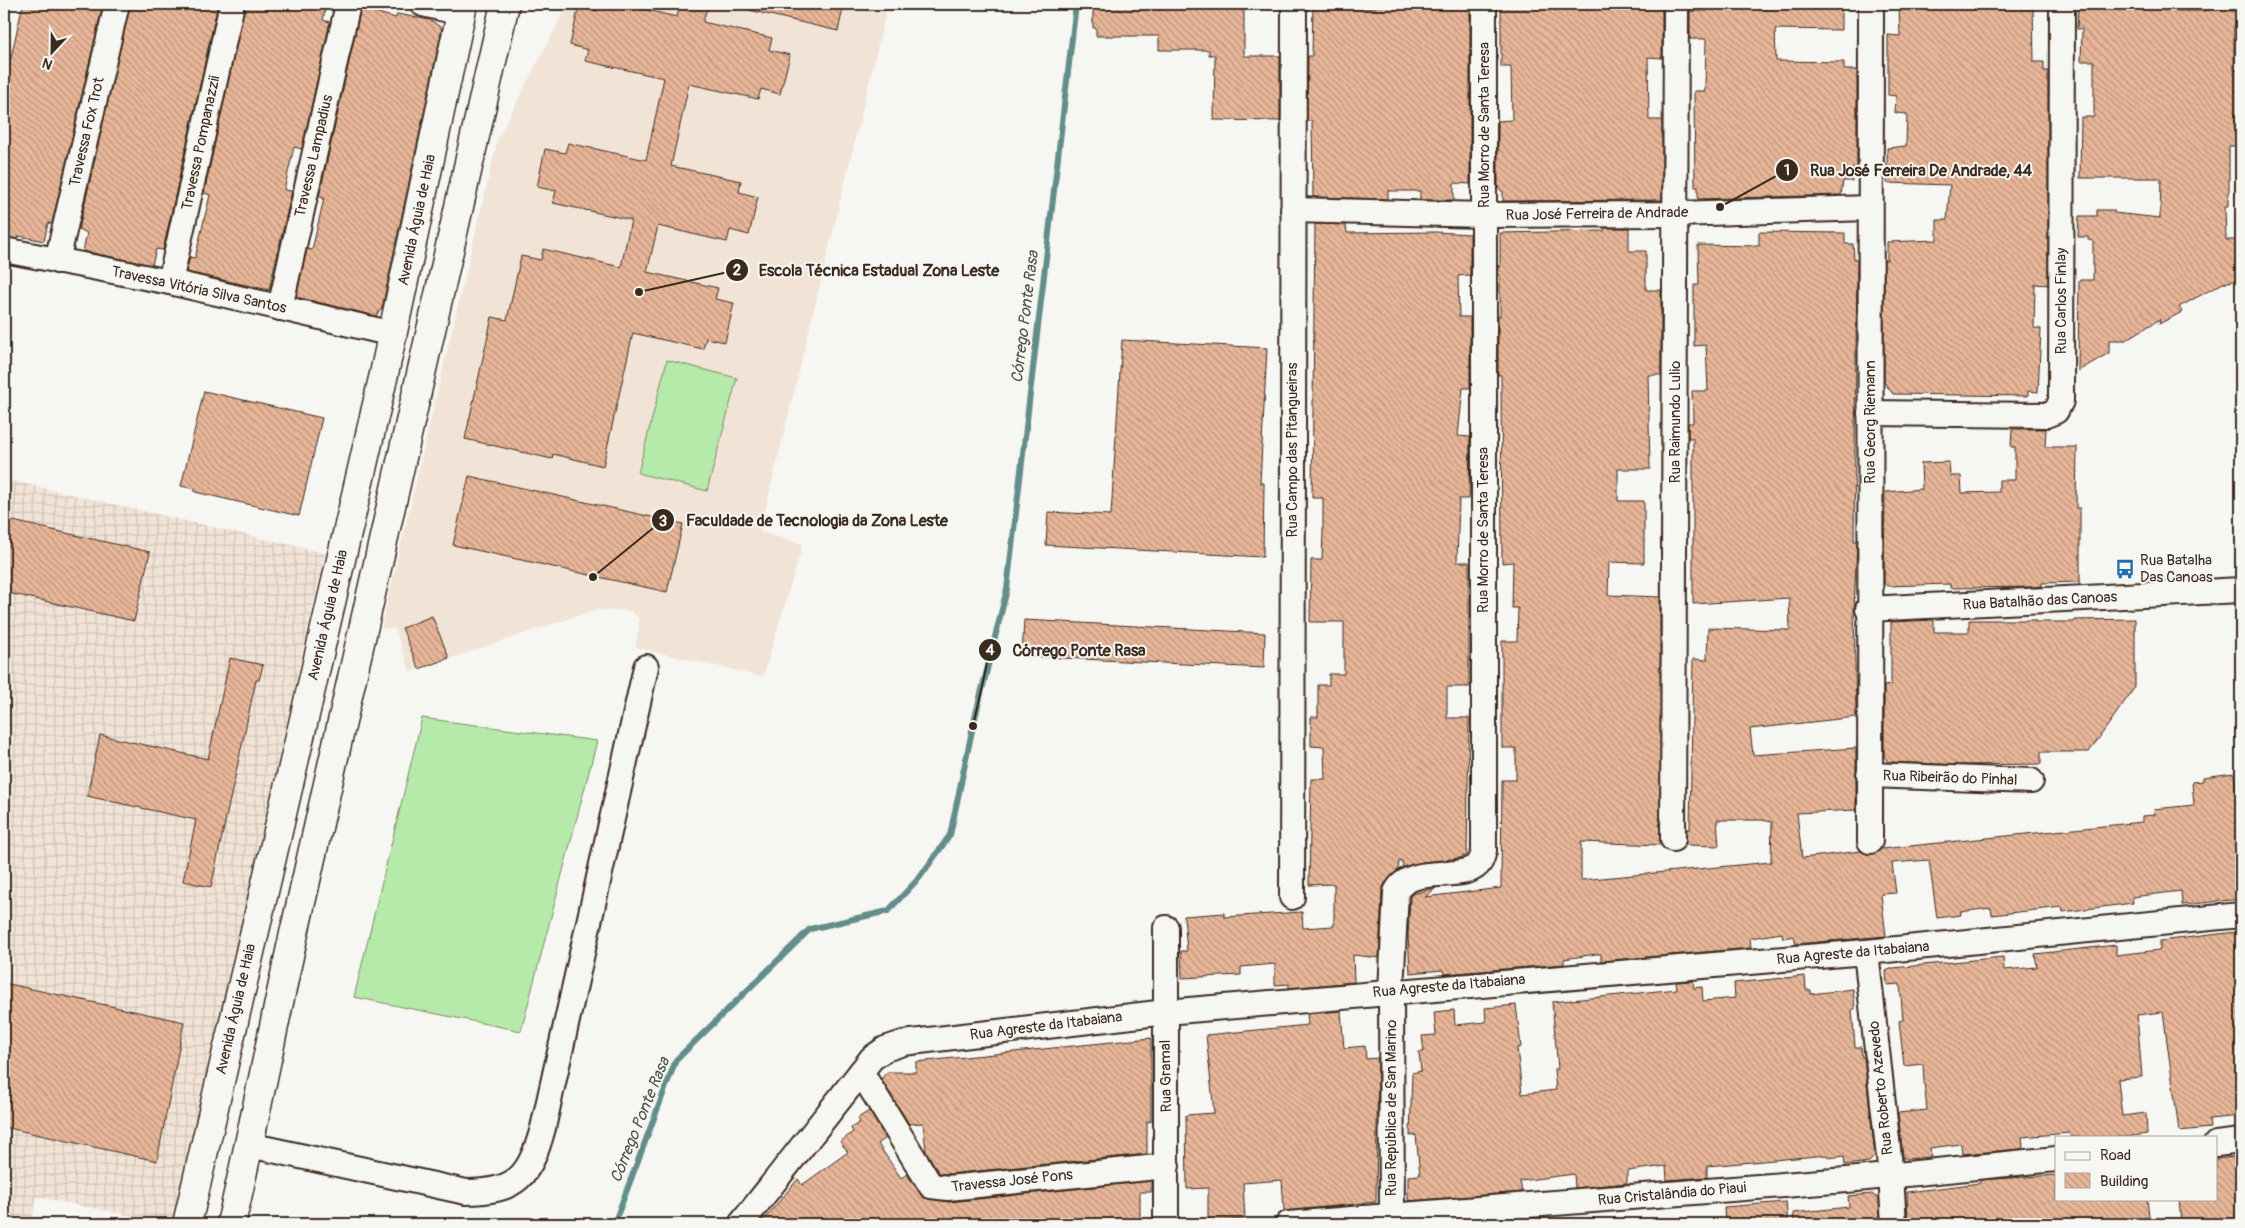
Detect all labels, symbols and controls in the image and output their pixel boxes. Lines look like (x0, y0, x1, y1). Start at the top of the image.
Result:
north arrow (28, 28, 78, 78)
street label: Rua Morro de Santa Teresa (1475, 42, 1494, 208)
text: N (40, 54, 55, 73)
street label: Travessa Fox Trot (65, 74, 109, 189)
street label: Travessa Pompanazzii (177, 74, 225, 212)
street label: Travessa Lampadius (291, 93, 337, 219)
street label: Avenida Águia de Haia (394, 153, 440, 287)
callout: Rua José Ferreira De Andrade, 44 (1775, 154, 2042, 185)
text: 1 (1784, 161, 1790, 180)
text: Rua José Ferreira De Andrade, 44 (1810, 161, 2033, 181)
street label: Rua José Ferreira de Andrade (1506, 203, 1689, 225)
street label: Rua Carlos Finlay (2052, 247, 2071, 354)
water label: Córrego Ponte Rasa (1007, 248, 1043, 384)
callout: Escola Técnica Estadual Zona Leste (724, 254, 1009, 285)
text: 2 (733, 261, 741, 280)
text: Escola Técnica Estadual Zona Leste (759, 261, 1000, 281)
street label: Travessa Vitória Silva Santos (110, 262, 289, 318)
street label: Rua Georg Riemann (1861, 360, 1880, 484)
street label: Rua Raimundo Lulio (1666, 361, 1685, 483)
street label: Rua Campo das Pitangueiras (1283, 362, 1302, 537)
street label: Rua Morro de Santa Teresa (1474, 447, 1493, 613)
callout: Faculdade de Tecnologia da Zona Leste (651, 505, 958, 536)
text: Faculdade de Tecnologia da Zona Leste (686, 511, 949, 531)
text: 3 (659, 512, 667, 531)
street label: Avenida Águia de Haia (304, 548, 352, 682)
place label: Rua Batalha Das Canoas (2140, 551, 2213, 587)
bus stop icon: Rua Batalha Das Canoas (2114, 558, 2136, 580)
street label: Rua Batalhão das Canoas (1962, 587, 2118, 615)
callout: Córrego Ponte Rasa (978, 635, 1156, 666)
text: 4 (986, 641, 995, 660)
text: Córrego Ponte Rasa (1013, 641, 1146, 661)
street label: Rua Ribeirão do Pinhal (1882, 766, 2018, 790)
street label: Rua Agreste da Itabaiana (1776, 937, 1930, 969)
street label: Avenida Águia de Haia (212, 942, 260, 1076)
street label: Rua Agreste da Itabaiana (1372, 970, 1526, 1002)
street label: Rua Agreste da Itabaiana (969, 1007, 1123, 1045)
street label: Rua República de San Marino (1382, 1020, 1401, 1196)
street label: Rua Roberto Azevedo (1865, 1020, 1897, 1156)
street label: Rua Gramal (1156, 1040, 1176, 1112)
water label: Córrego Ponte Rasa (606, 1053, 675, 1185)
legend (2055, 1136, 2218, 1200)
text: Road (2100, 1146, 2131, 1165)
street label: Travessa José Pons (950, 1165, 1074, 1197)
text: Building (2100, 1172, 2148, 1191)
street label: Rua Cristalândia do Piaui (1597, 1178, 1747, 1210)

